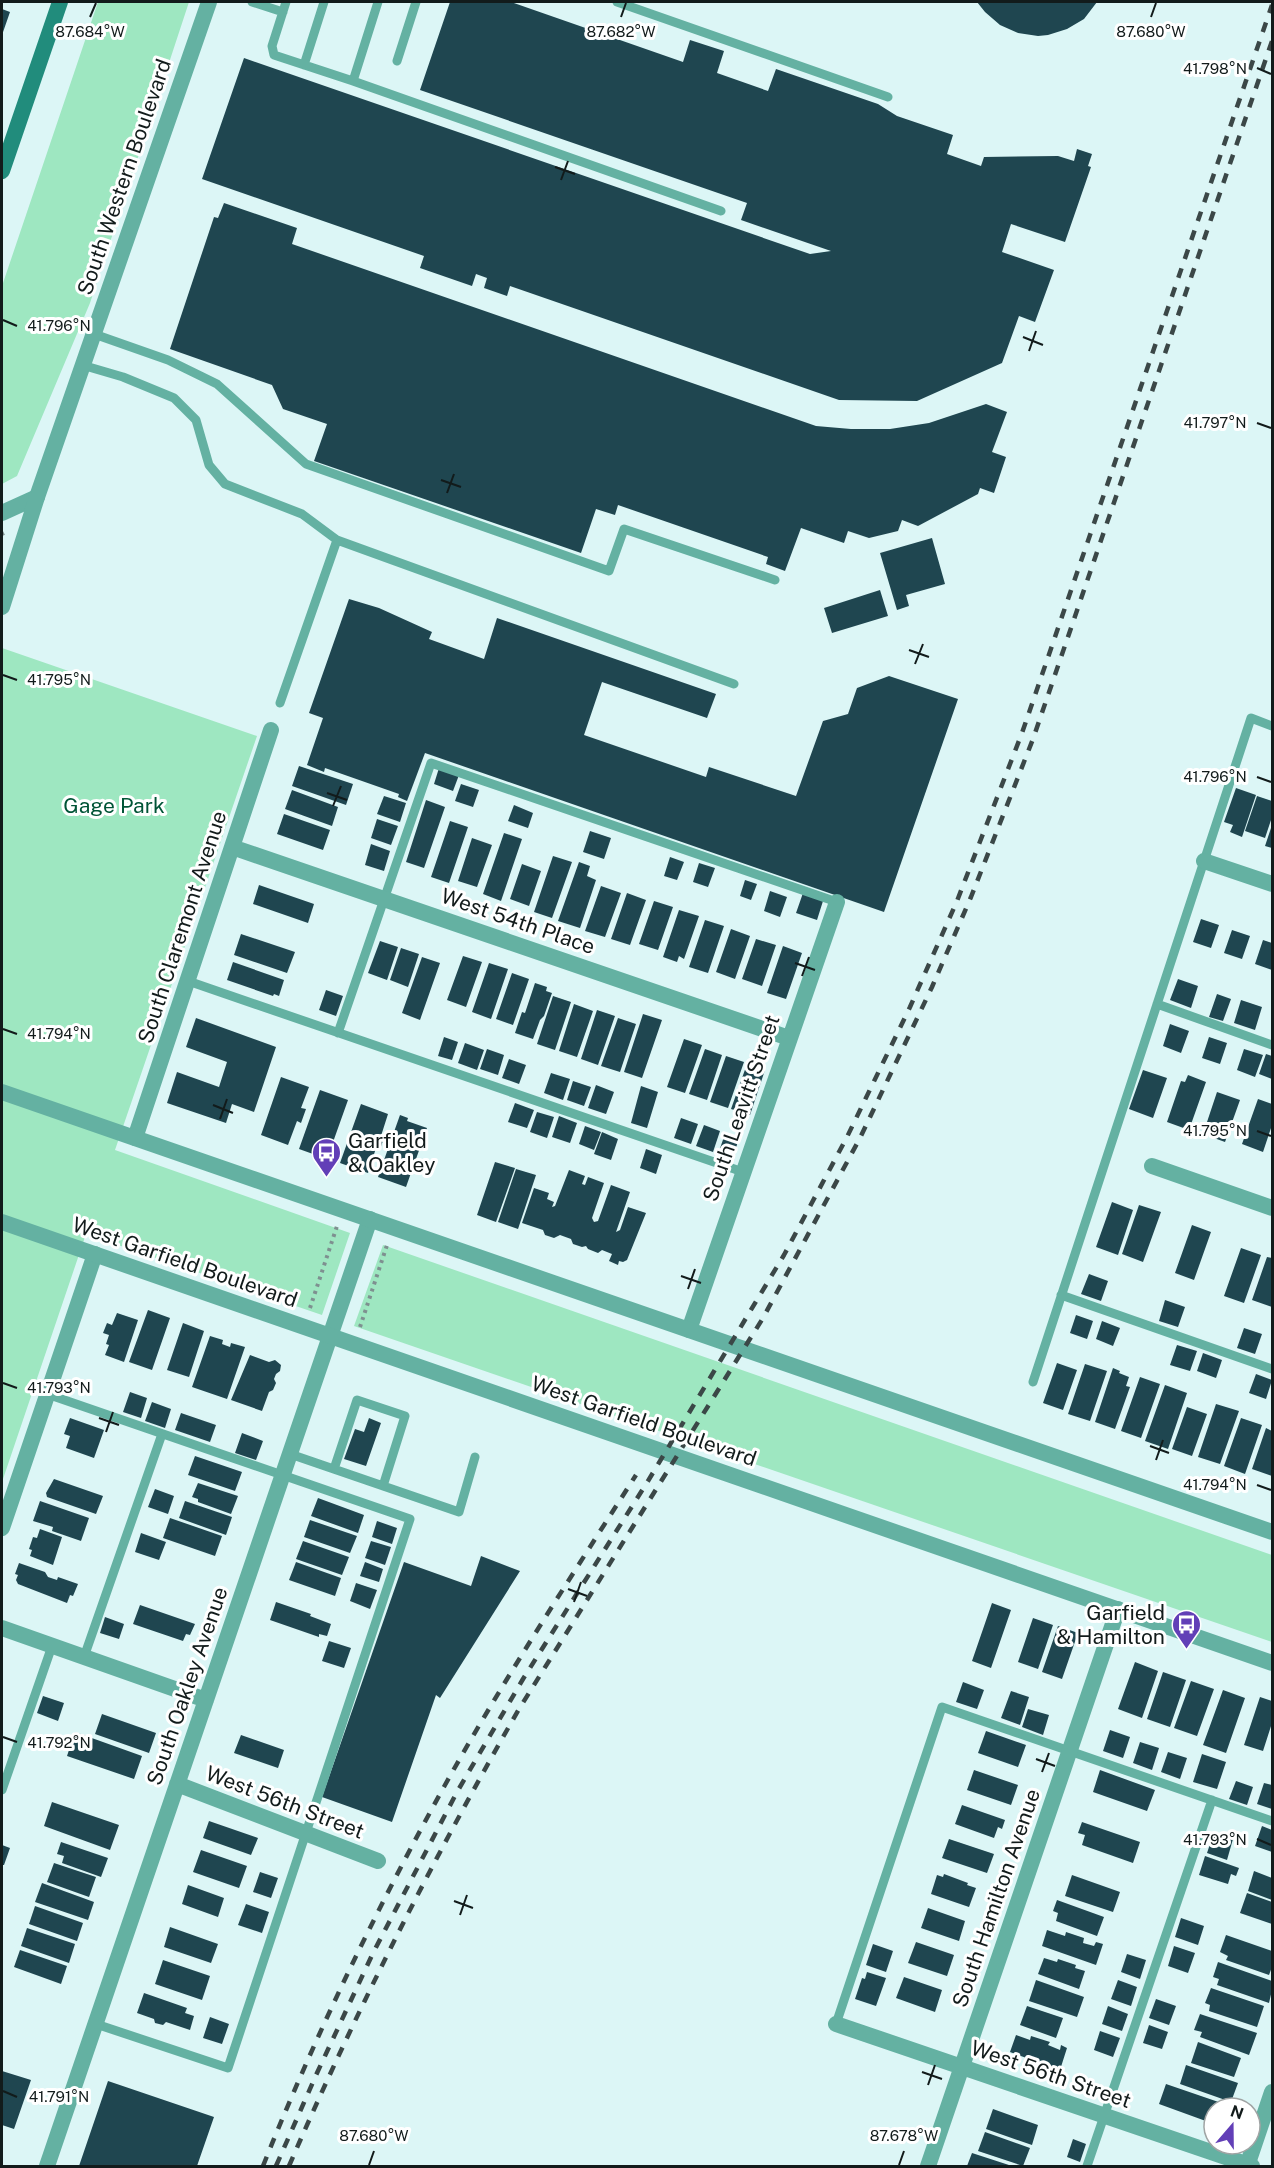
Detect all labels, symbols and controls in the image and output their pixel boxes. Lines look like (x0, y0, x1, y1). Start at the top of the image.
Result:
text: 87.684°W (55, 23, 125, 40)
text: 87.682°W (586, 23, 656, 40)
text: 87.680°W (1116, 23, 1186, 40)
street label: South Western Boulevard (72, 56, 176, 298)
text: 41.798°N (1183, 60, 1247, 77)
text: 41.796°N (27, 317, 91, 334)
text: 41.797°N (1183, 414, 1247, 431)
text: 41.795°N (27, 671, 91, 688)
text: 41.796°N (1183, 768, 1247, 785)
park label: Gage Park (63, 793, 165, 818)
street label: South Claremont Avenue (133, 808, 231, 1046)
street label: West 54th Place (438, 883, 598, 959)
street label: South Leavitt Street (697, 1011, 785, 1205)
text: 41.794°N (27, 1025, 91, 1042)
text: 41.795°N (1183, 1122, 1247, 1139)
place label: Garfield & Oakley (348, 1128, 435, 1177)
bus stop icon: Garfield & Oakley (311, 1136, 343, 1178)
street label: West Garfield Boulevard (69, 1212, 301, 1312)
street label: West Garfield Boulevard (528, 1371, 760, 1471)
text: 41.793°N (27, 1379, 91, 1396)
text: 41.794°N (1183, 1476, 1247, 1493)
street label: South Oakley Avenue (141, 1584, 233, 1788)
place label: Garfield & Hamilton (1056, 1600, 1165, 1649)
bus stop icon: Garfield & Hamilton (1170, 1608, 1202, 1650)
text: 41.792°N (27, 1734, 91, 1751)
street label: West 56th Street (202, 1760, 368, 1844)
street label: South Hamilton Avenue (947, 1786, 1045, 2010)
text: 41.793°N (1183, 1831, 1247, 1848)
street label: West 56th Street (968, 2035, 1134, 2113)
text: 41.791°N (29, 2088, 89, 2105)
north arrow (1202, 2096, 1262, 2156)
text: N (1228, 2101, 1246, 2123)
text: 87.680°W (339, 2127, 409, 2144)
text: 87.678°W (870, 2127, 938, 2144)

